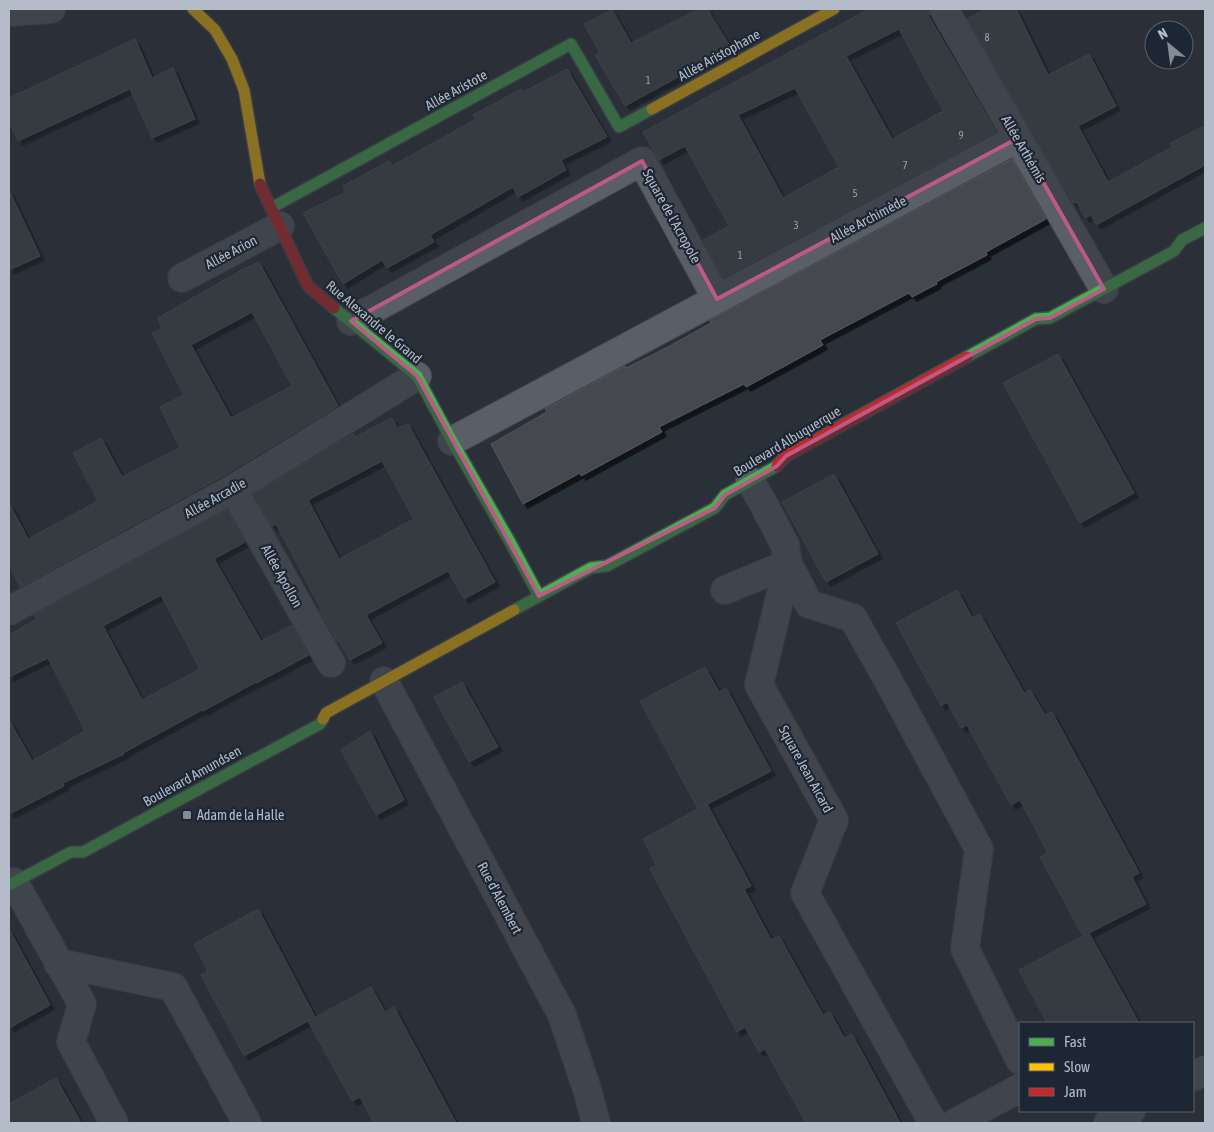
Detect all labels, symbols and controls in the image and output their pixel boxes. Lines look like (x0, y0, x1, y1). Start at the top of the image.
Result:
north arrow (1144, 20, 1194, 70)
text: N (1155, 25, 1170, 43)
street label: Allée Aristophane (675, 26, 763, 84)
house number: 8 (984, 31, 990, 43)
street label: Allée Aristote (422, 66, 490, 114)
house number: 1 (645, 74, 651, 86)
street label: Allée Arthémis (998, 113, 1050, 186)
house number: 9 (958, 129, 964, 141)
house number: 7 (902, 159, 908, 171)
street label: Square de l'Acropole (640, 166, 704, 266)
house number: 5 (852, 187, 858, 199)
street label: Allée Archimède (827, 192, 909, 246)
house number: 3 (793, 219, 799, 231)
street label: Allée Arion (202, 232, 260, 272)
house number: 1 (737, 249, 743, 261)
street label: Rue Alexandre le Grand (323, 277, 425, 367)
street label: Boulevard Albuquerque (731, 403, 843, 479)
street label: Allée Arcadie (182, 475, 248, 521)
street label: Allée Apollon (258, 542, 306, 610)
street label: Square Jean Aicard (776, 723, 836, 815)
street label: Boulevard Amundsen (140, 742, 244, 810)
place label: Adam de la Halle (197, 807, 284, 823)
marker: Adam de la Halle (181, 809, 193, 821)
street label: Rue d'Alembert (474, 859, 526, 937)
legend (1019, 1022, 1194, 1112)
text: Fast (1064, 1033, 1086, 1050)
text: Slow (1064, 1058, 1090, 1075)
text: Jam (1064, 1083, 1087, 1100)

